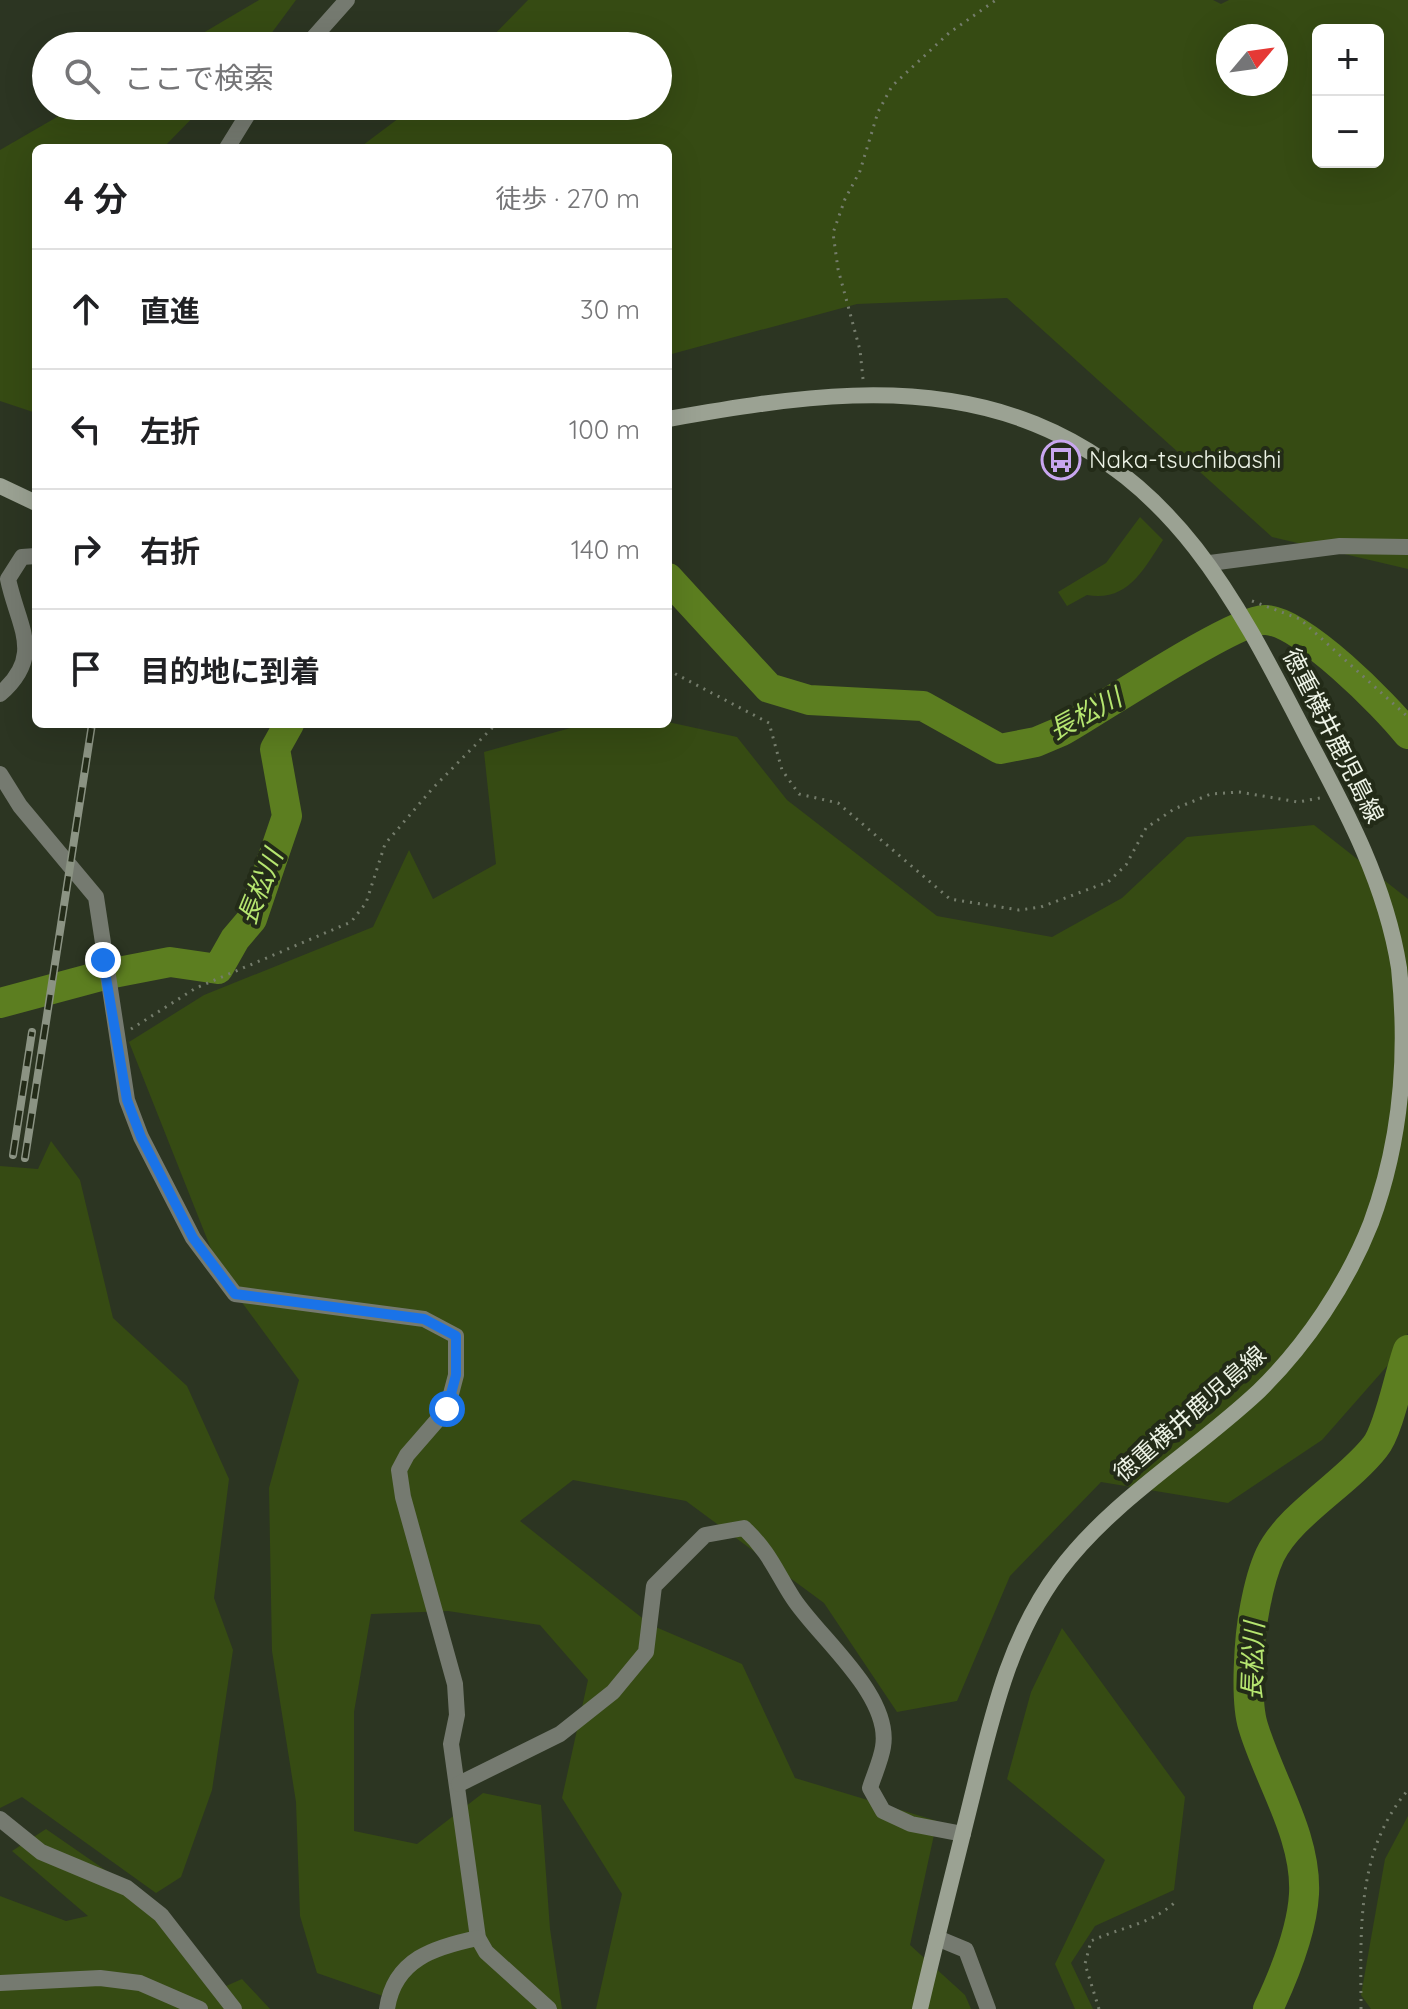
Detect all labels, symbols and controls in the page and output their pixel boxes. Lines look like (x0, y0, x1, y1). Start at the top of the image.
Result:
north arrow (1216, 24, 1288, 96)
map controls (1312, 24, 1384, 168)
button: + (1312, 24, 1384, 96)
search box (32, 32, 672, 120)
icon: search (60, 54, 104, 98)
text: ここで検索 (124, 59, 274, 97)
button: − (1312, 96, 1384, 168)
text: 4 分 (64, 177, 128, 220)
text: 徒歩 · 270 m (495, 182, 640, 215)
icon: ahead (64, 287, 108, 331)
text: 直進 (140, 292, 200, 330)
text: 30 m (580, 293, 640, 326)
icon: left (64, 407, 108, 451)
text: 左折 (140, 412, 200, 450)
text: 100 m (569, 413, 640, 446)
bus stop icon: Naka-tsuchibashi (1040, 439, 1082, 481)
place label: Naka-tsuchibashi (1089, 444, 1282, 474)
icon: right (64, 527, 108, 571)
text: 右折 (140, 532, 200, 570)
text: 140 m (571, 533, 640, 566)
street label: 徳重横井鹿児島線 (1277, 643, 1391, 828)
icon: arrive (64, 647, 108, 691)
text: 目的地に到着 (140, 652, 320, 690)
water label: 長松川 (1043, 679, 1130, 746)
water label: 長松川 (230, 842, 291, 929)
route end (85, 942, 121, 978)
street label: 徳重横井鹿児島線 (1107, 1339, 1272, 1488)
route start (429, 1391, 465, 1427)
water label: 長松川 (1235, 1618, 1270, 1701)

